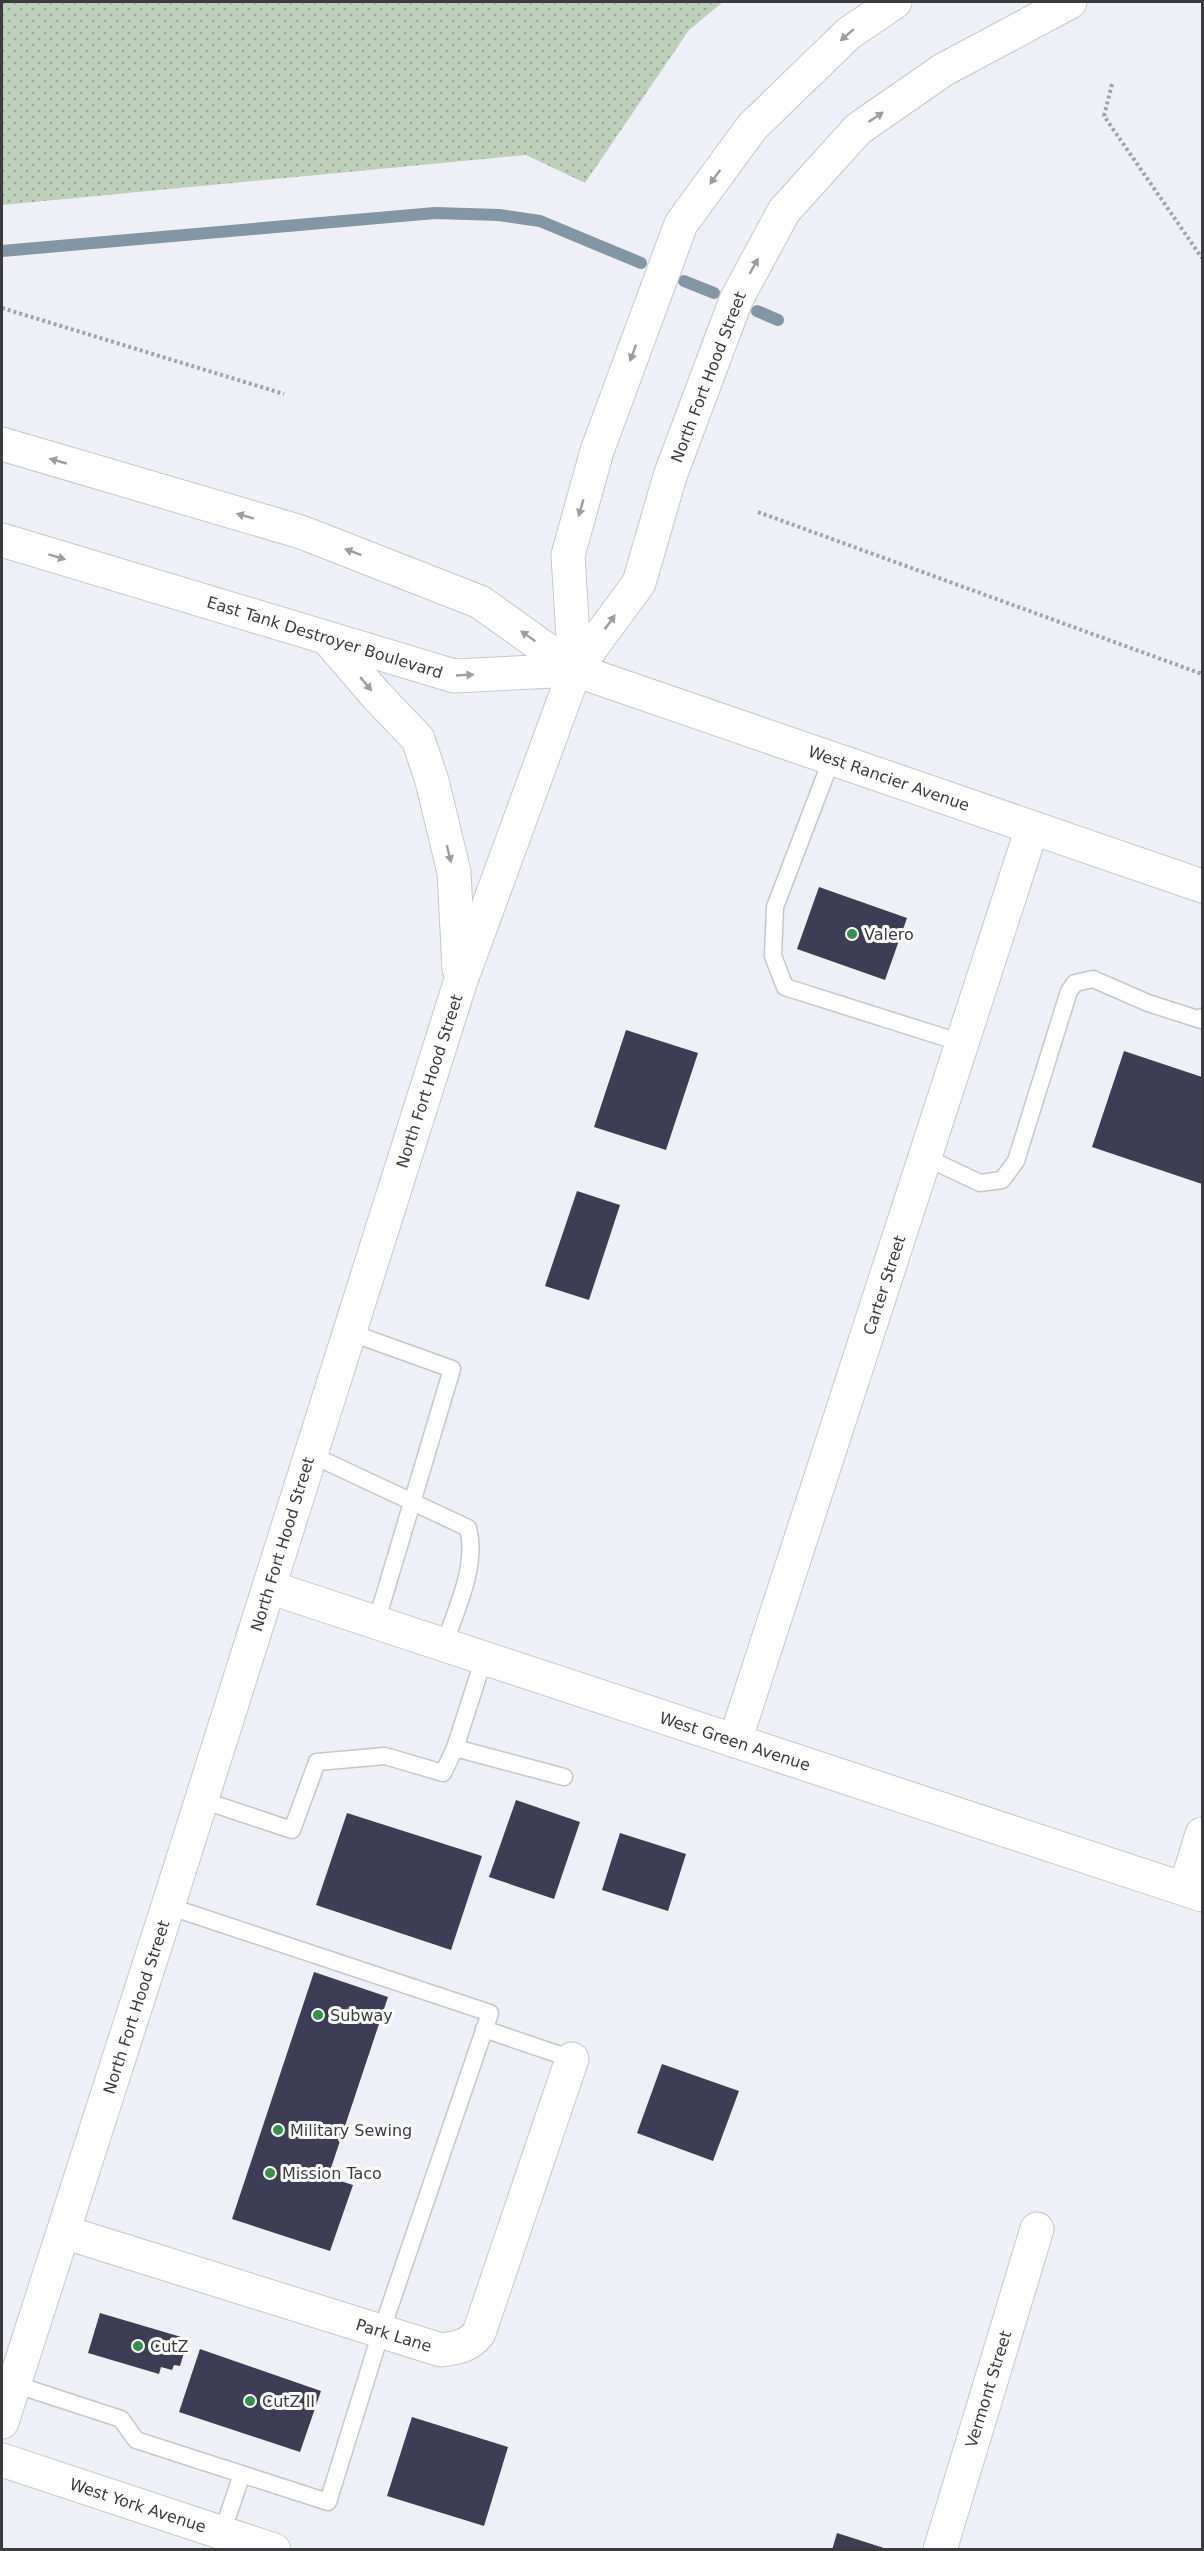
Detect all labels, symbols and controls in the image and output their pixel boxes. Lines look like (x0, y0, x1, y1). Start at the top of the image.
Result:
one-way arrow (839, 29, 855, 42)
one-way arrow (867, 111, 883, 123)
one-way arrow (709, 170, 721, 185)
one-way arrow (749, 258, 759, 275)
street label: North Fort Hood Street (667, 289, 750, 465)
one-way arrow (628, 344, 638, 362)
one-way arrow (49, 456, 67, 465)
one-way arrow (576, 499, 585, 517)
one-way arrow (236, 510, 254, 520)
one-way arrow (344, 547, 362, 556)
one-way arrow (49, 553, 67, 562)
street label: East Tank Destroyer Boulevard (205, 592, 445, 682)
one-way arrow (604, 615, 616, 631)
one-way arrow (520, 630, 536, 642)
one-way arrow (456, 670, 475, 679)
one-way arrow (359, 676, 372, 691)
street label: West Rancier Avenue (806, 742, 972, 815)
one-way arrow (445, 844, 455, 863)
place label: Valero (864, 925, 914, 944)
marker: Valero (845, 927, 859, 941)
street label: North Fort Hood Street (392, 992, 467, 1170)
street label: Carter Street (859, 1233, 910, 1338)
street label: North Fort Hood Street (247, 1455, 318, 1634)
street label: West Green Avenue (657, 1708, 813, 1775)
street label: North Fort Hood Street (99, 1918, 174, 2096)
place label: Subway (330, 2006, 393, 2025)
marker: Subway (311, 2008, 325, 2022)
place label: Military Sewing (290, 2121, 412, 2140)
marker: Military Sewing (271, 2123, 285, 2137)
place label: Mission Taco (282, 2164, 382, 2183)
marker: Mission Taco (263, 2166, 277, 2180)
street label: Park Lane (354, 2315, 434, 2356)
street label: Vermont Street (962, 2328, 1015, 2450)
place label: CutZ (150, 2337, 189, 2356)
marker: CutZ (131, 2339, 145, 2353)
place label: CutZ II (262, 2392, 315, 2411)
marker: CutZ II (243, 2394, 257, 2408)
street label: West York Avenue (67, 2474, 208, 2536)

